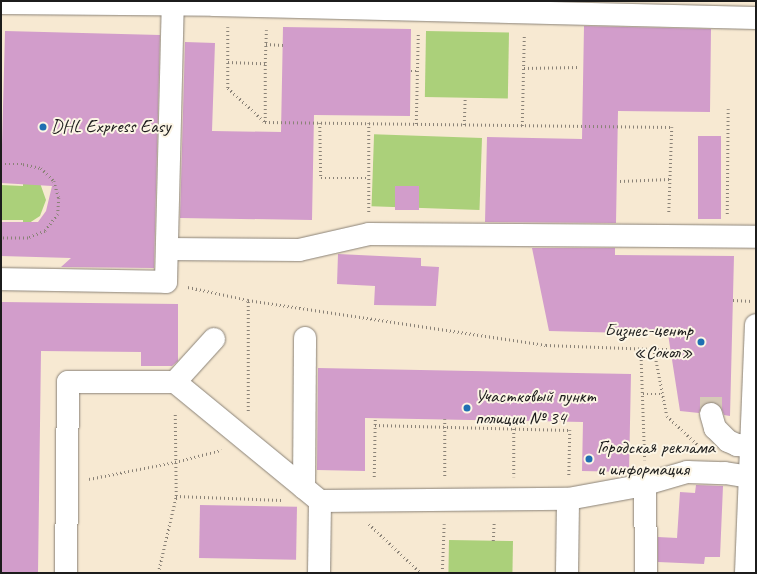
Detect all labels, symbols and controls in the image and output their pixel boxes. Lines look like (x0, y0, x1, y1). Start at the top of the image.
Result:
place label: DHL Express Easy (51, 116, 171, 138)
marker: DHL Express Easy (38, 122, 48, 132)
place label: Бизнес-центр «Сокол» (605, 320, 693, 364)
marker: Бизнес-центр «Сокол» (696, 337, 706, 347)
place label: Участковый пункт полиции № 34 (475, 386, 595, 430)
marker: Участковый пункт полиции № 34 (462, 403, 472, 413)
place label: Городская реклама и информация (597, 437, 712, 481)
marker: Городская реклама и информация (584, 454, 594, 464)

